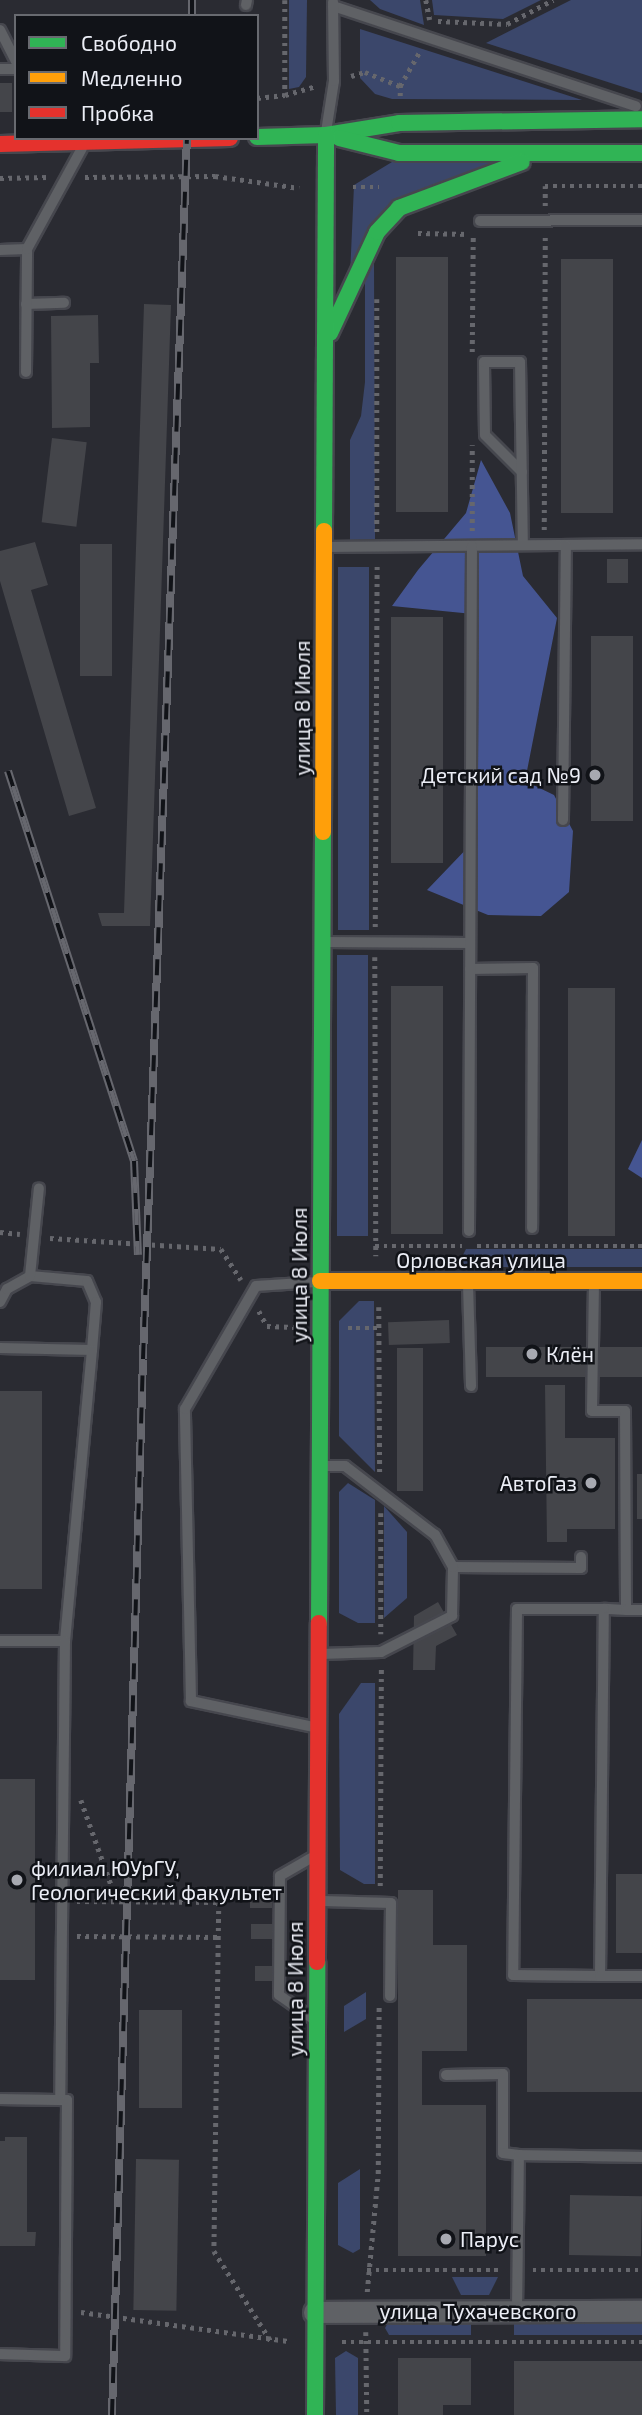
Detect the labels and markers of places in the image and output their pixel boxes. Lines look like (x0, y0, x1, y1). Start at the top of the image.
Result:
place label: Детский сад №9 (421, 762, 581, 788)
marker: Детский сад №9 (587, 767, 603, 783)
place label: Клён (546, 1341, 594, 1367)
marker: Клён (524, 1346, 540, 1362)
place label: АвтоГаз (500, 1470, 577, 1496)
marker: АвтоГаз (583, 1475, 599, 1491)
place label: филиал ЮУрГУ, Геологический факультет (31, 1855, 282, 1905)
marker: филиал ЮУрГУ, Геологический факультет (9, 1872, 25, 1888)
place label: Парус (460, 2226, 519, 2252)
marker: Парус (438, 2231, 454, 2247)

